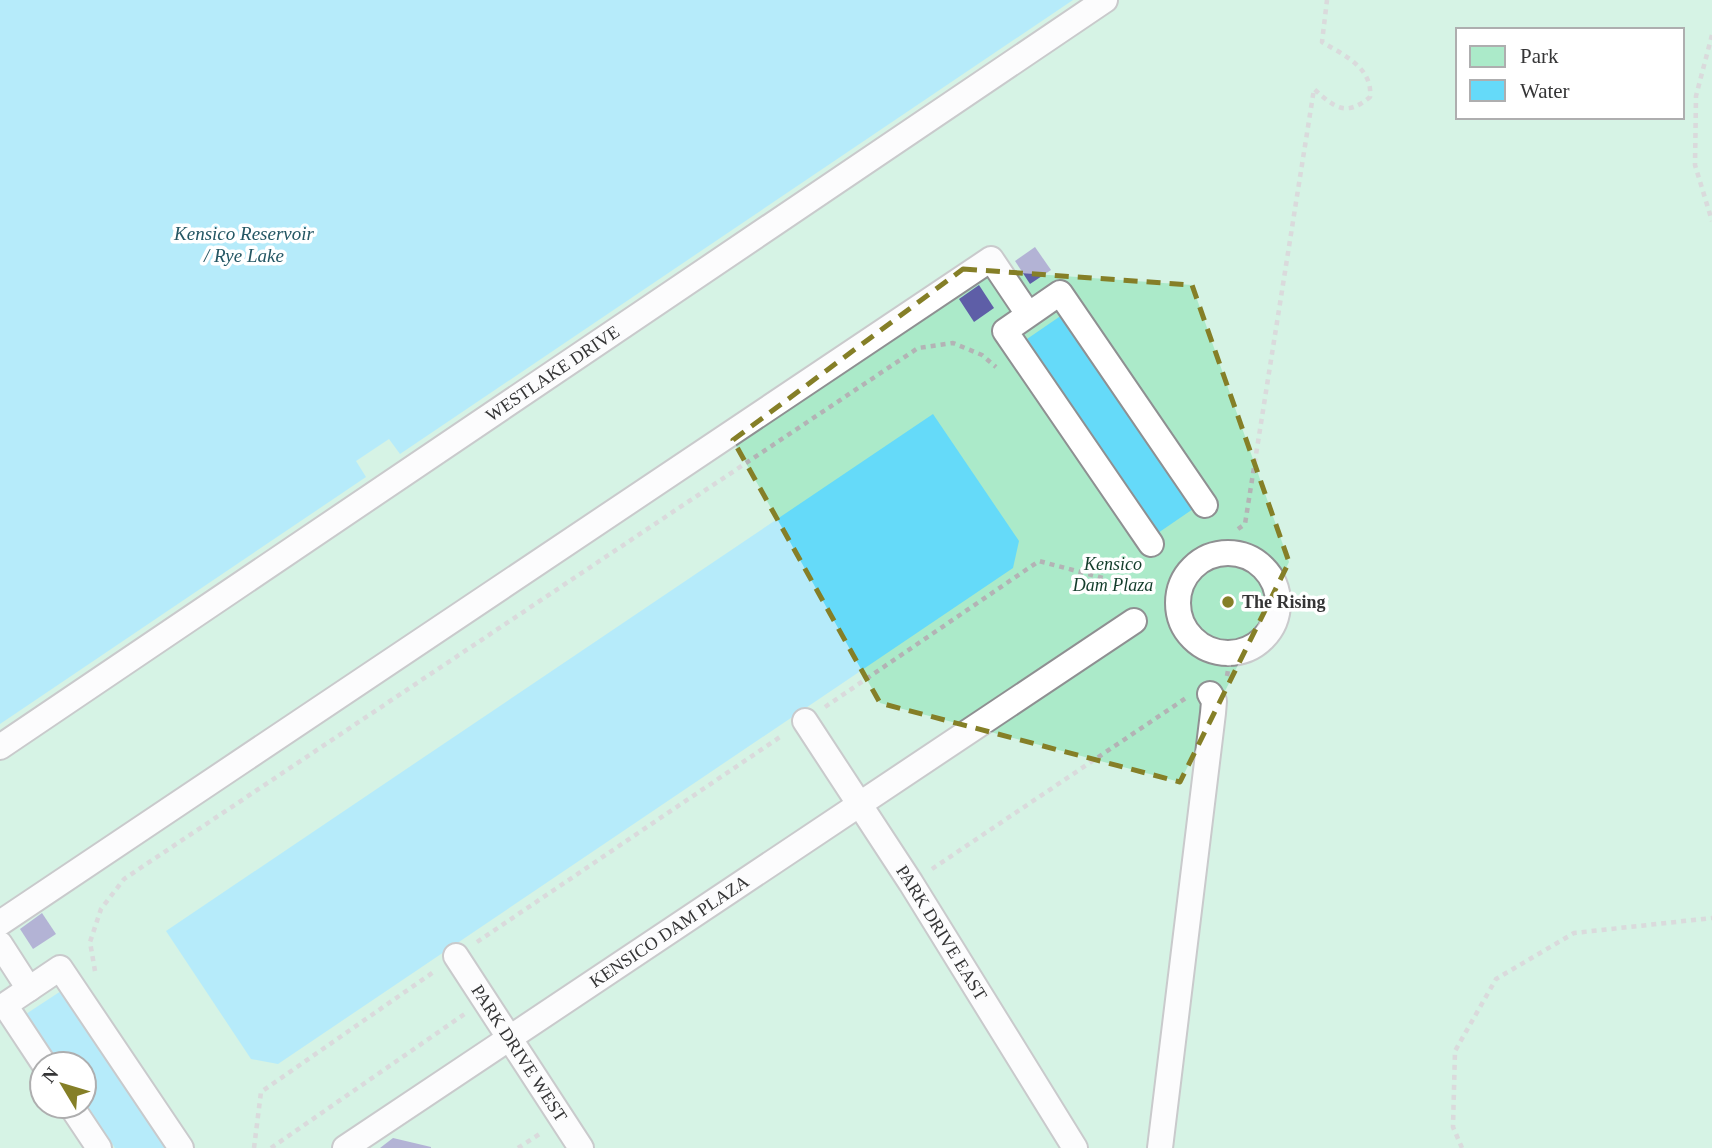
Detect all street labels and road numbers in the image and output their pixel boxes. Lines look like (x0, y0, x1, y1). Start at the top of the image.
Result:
street label: WESTLAKE DRIVE (482, 321, 623, 426)
street label: PARK DRIVE EAST (892, 861, 991, 1004)
street label: KENSICO DAM PLAZA (586, 871, 753, 992)
street label: PARK DRIVE WEST (468, 981, 571, 1125)

